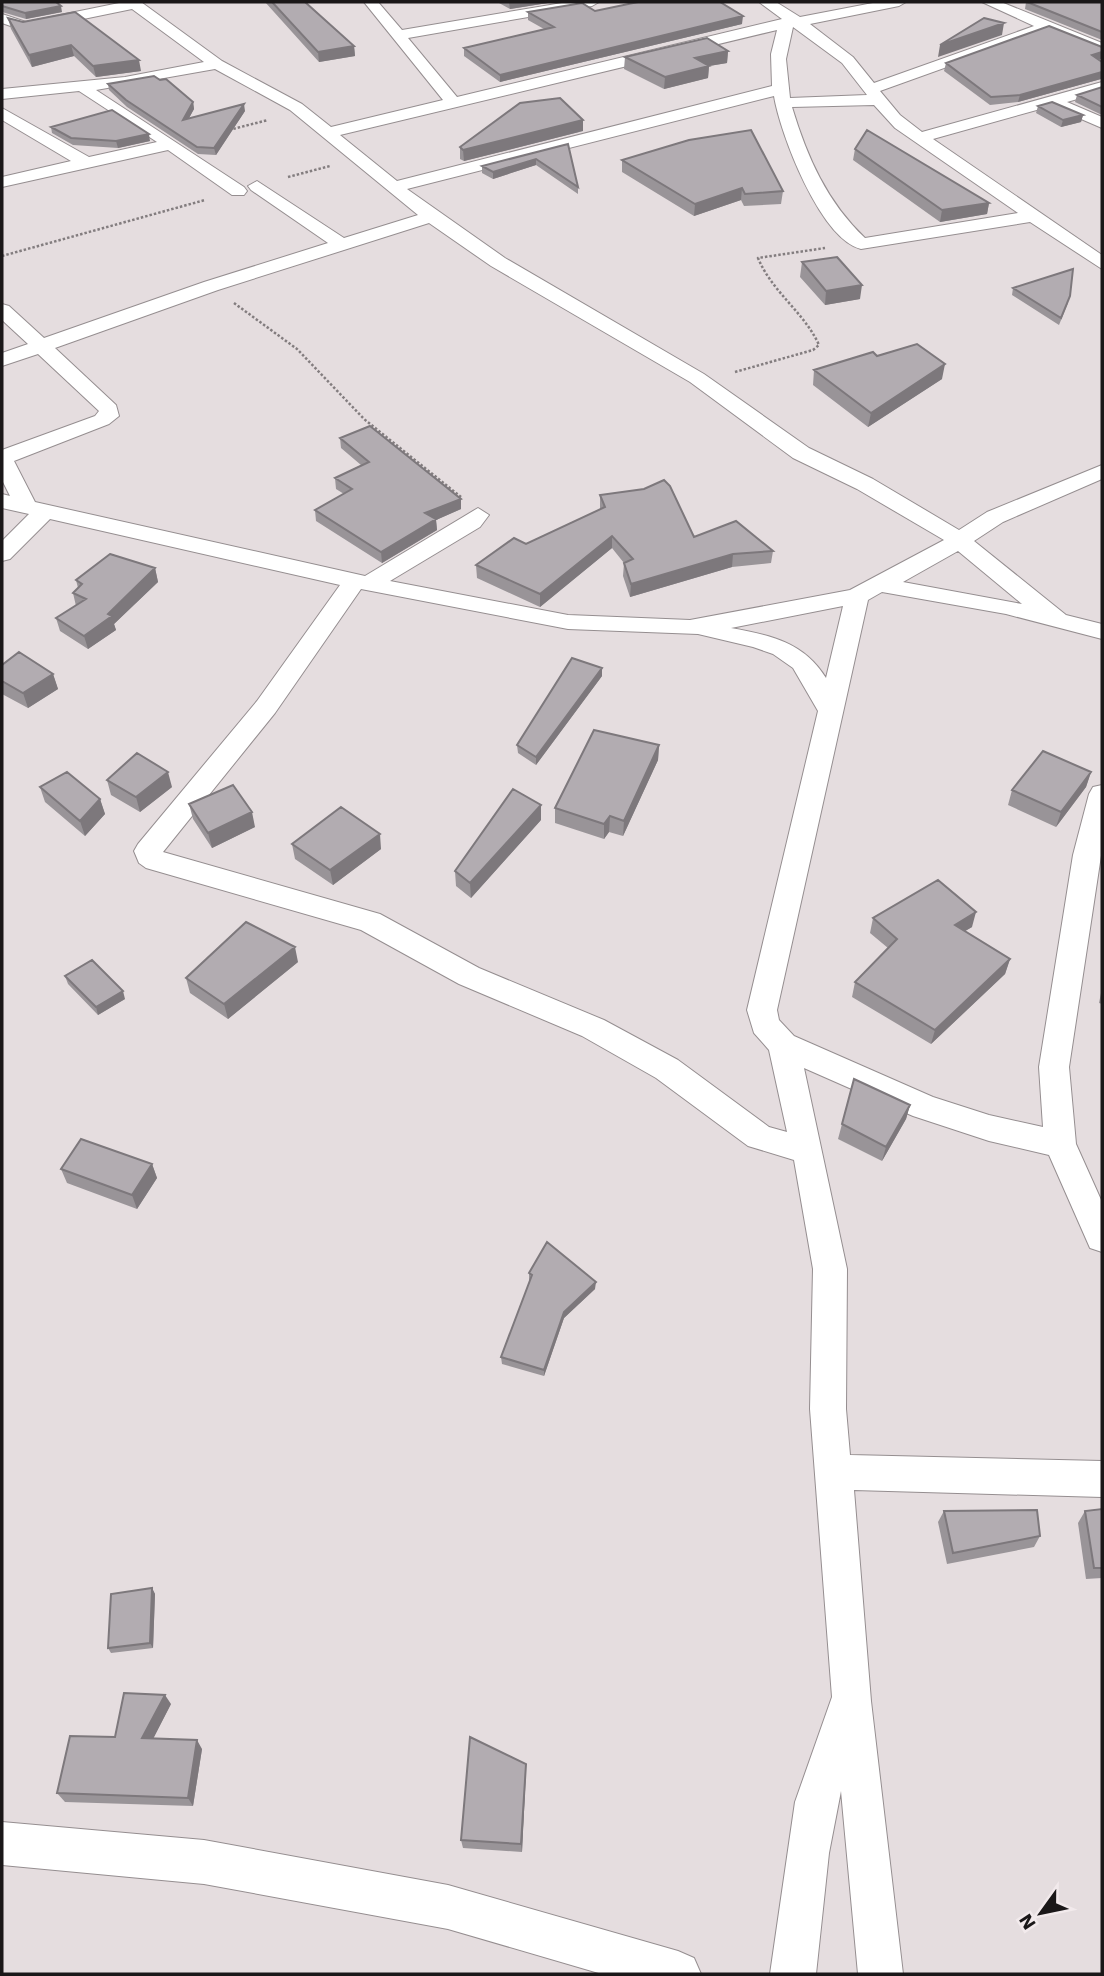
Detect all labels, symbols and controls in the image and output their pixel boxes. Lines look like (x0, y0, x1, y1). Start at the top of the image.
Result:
north arrow (1006, 1878, 1076, 1948)
text: N (1014, 1910, 1041, 1934)

